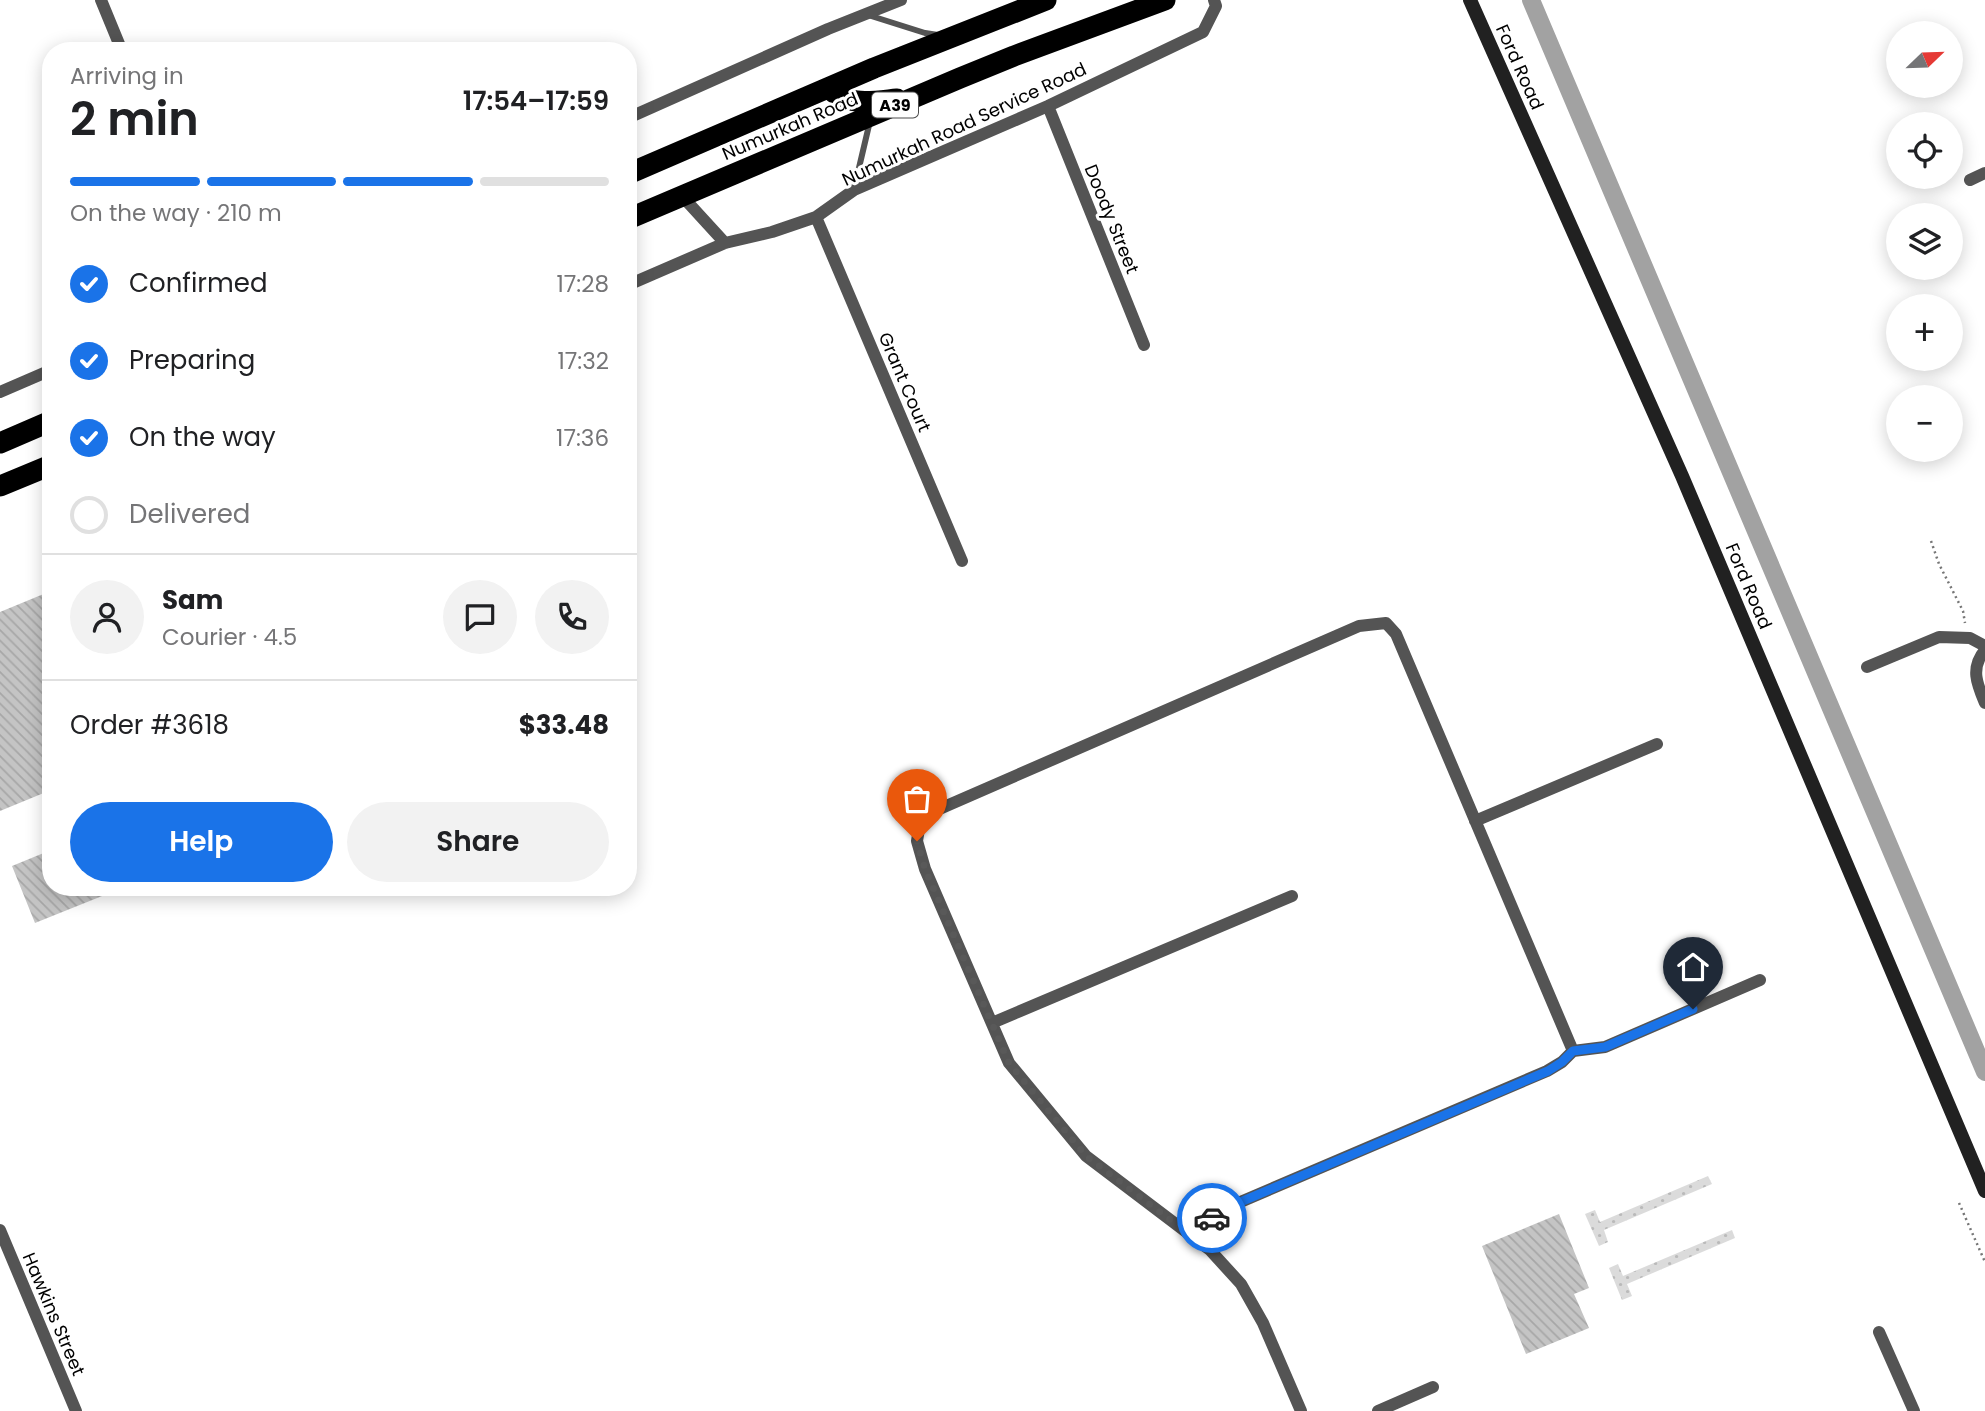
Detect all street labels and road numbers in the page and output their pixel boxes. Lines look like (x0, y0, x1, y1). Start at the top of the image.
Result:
street label: Ford Road (1490, 20, 1550, 114)
street label: Numurkah Road Service Road (838, 56, 1090, 192)
street label: Numurkah Road (718, 86, 862, 166)
road number: A39 (872, 92, 918, 118)
street label: Doody Street (1079, 161, 1145, 277)
street label: Grant Court (873, 328, 937, 436)
street label: Ford Road (1720, 539, 1778, 633)
street label: Hawkins Street (17, 1249, 91, 1379)

